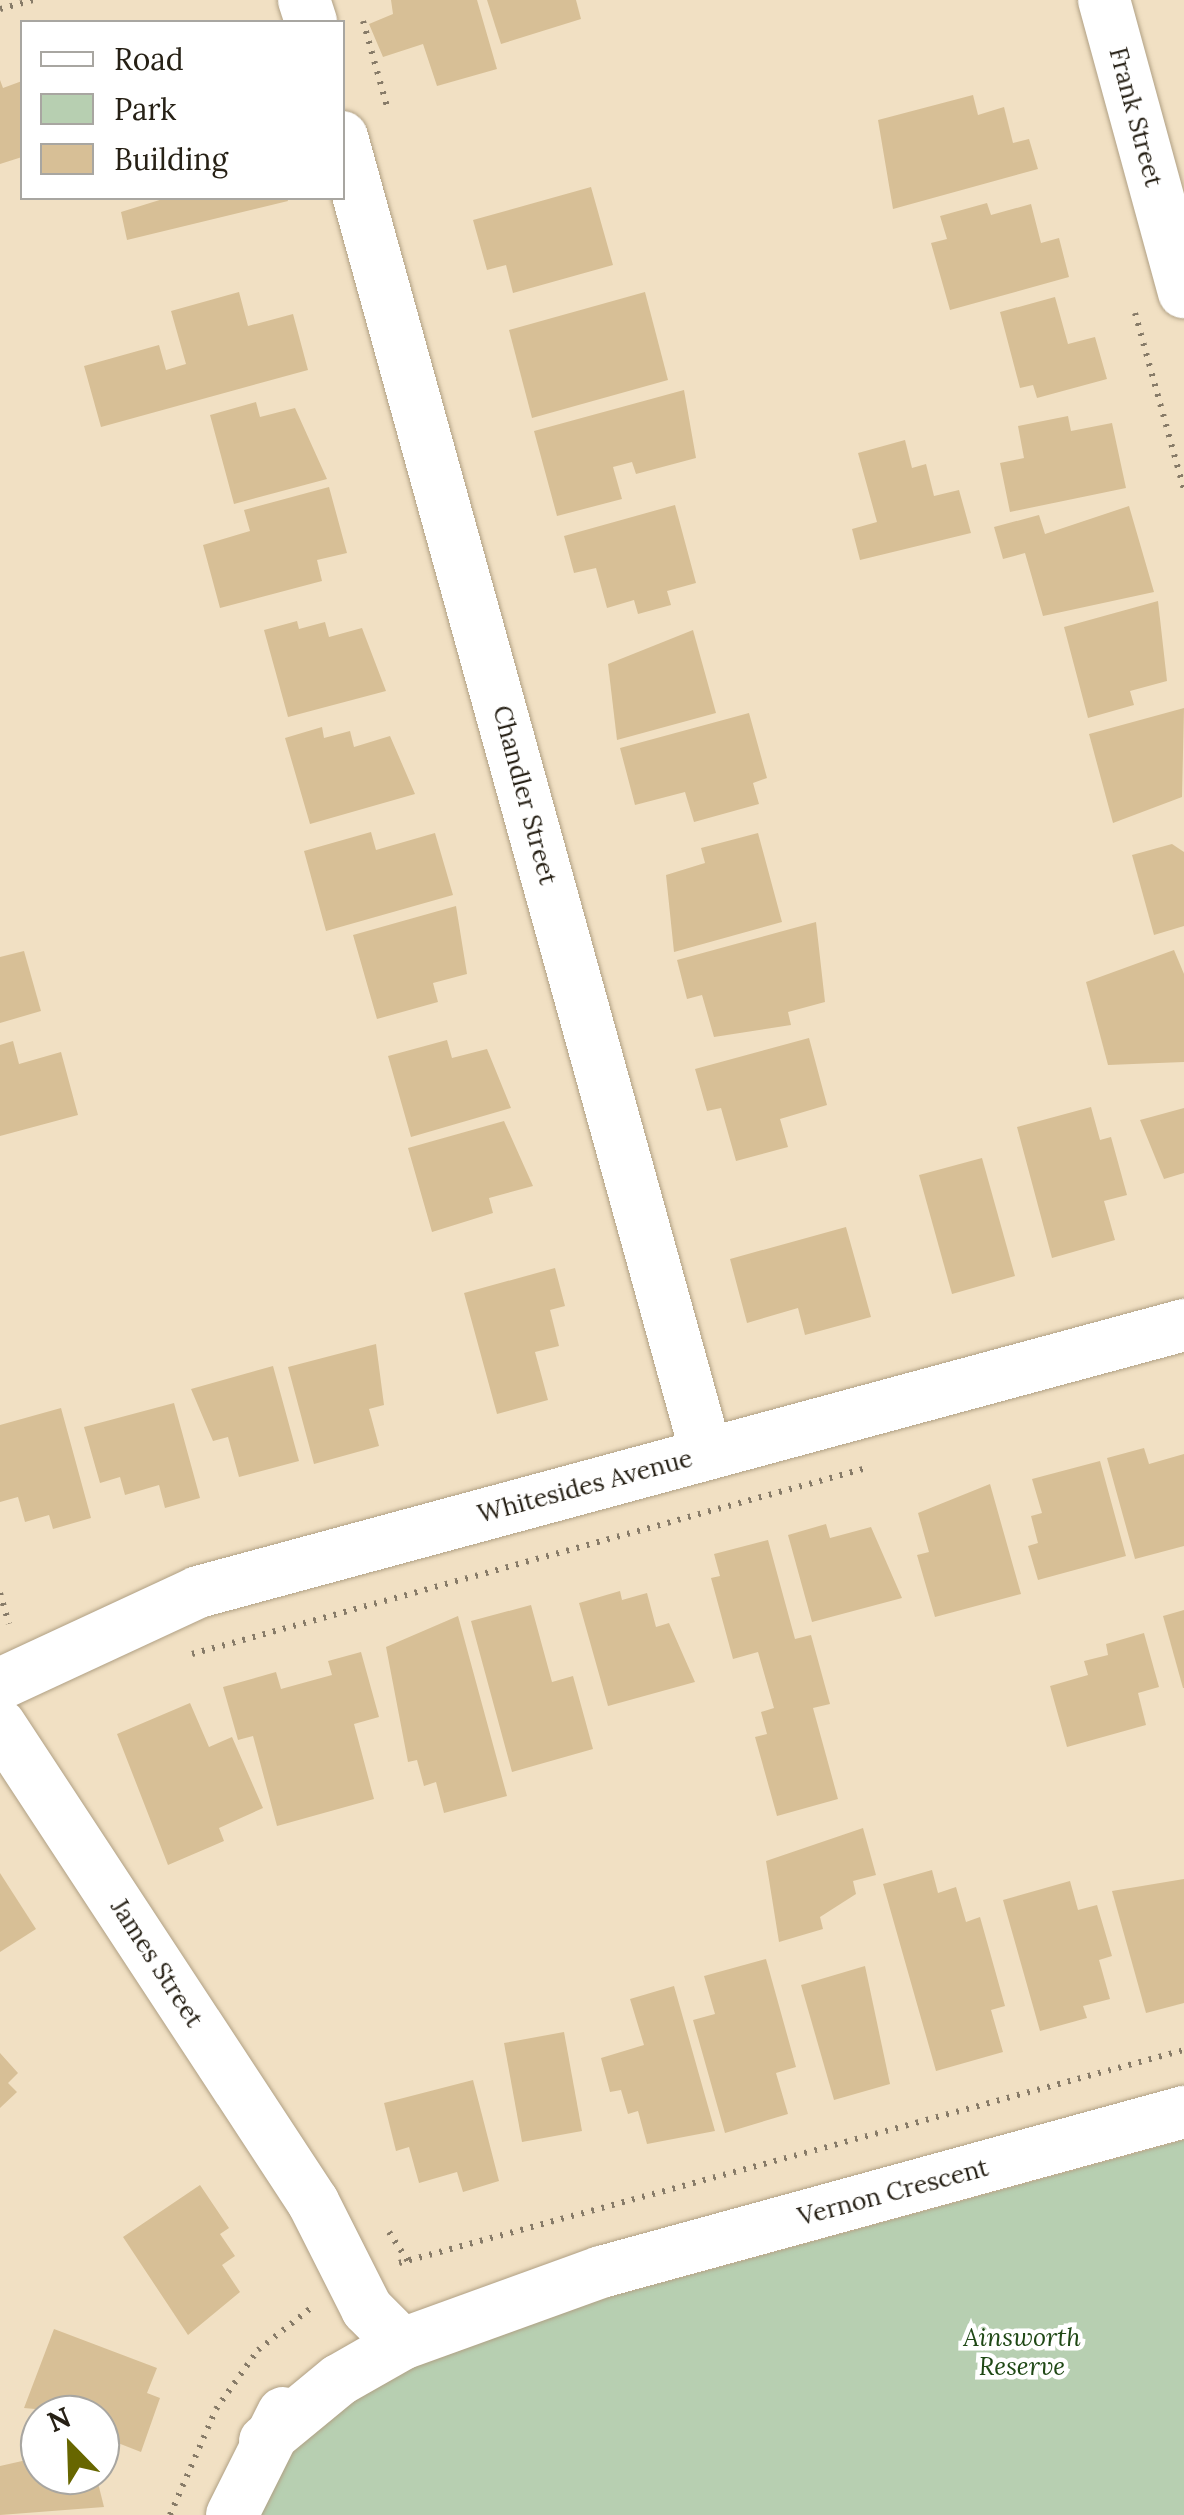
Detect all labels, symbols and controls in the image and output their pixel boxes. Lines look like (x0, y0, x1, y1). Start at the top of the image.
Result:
legend (20, 20, 345, 200)
text: Road (114, 40, 184, 78)
street label: Frank Street (1103, 44, 1169, 190)
text: Park (114, 90, 176, 128)
text: Building (114, 140, 228, 178)
street label: Chandler Street (487, 702, 563, 888)
street label: Whitesides Avenue (474, 1443, 696, 1529)
street label: James Street (104, 1893, 210, 2033)
street label: Vernon Crescent (795, 2152, 991, 2232)
park label: Ainsworth Reserve (963, 2323, 1081, 2382)
north arrow (20, 2395, 120, 2495)
text: N (42, 2398, 76, 2440)

